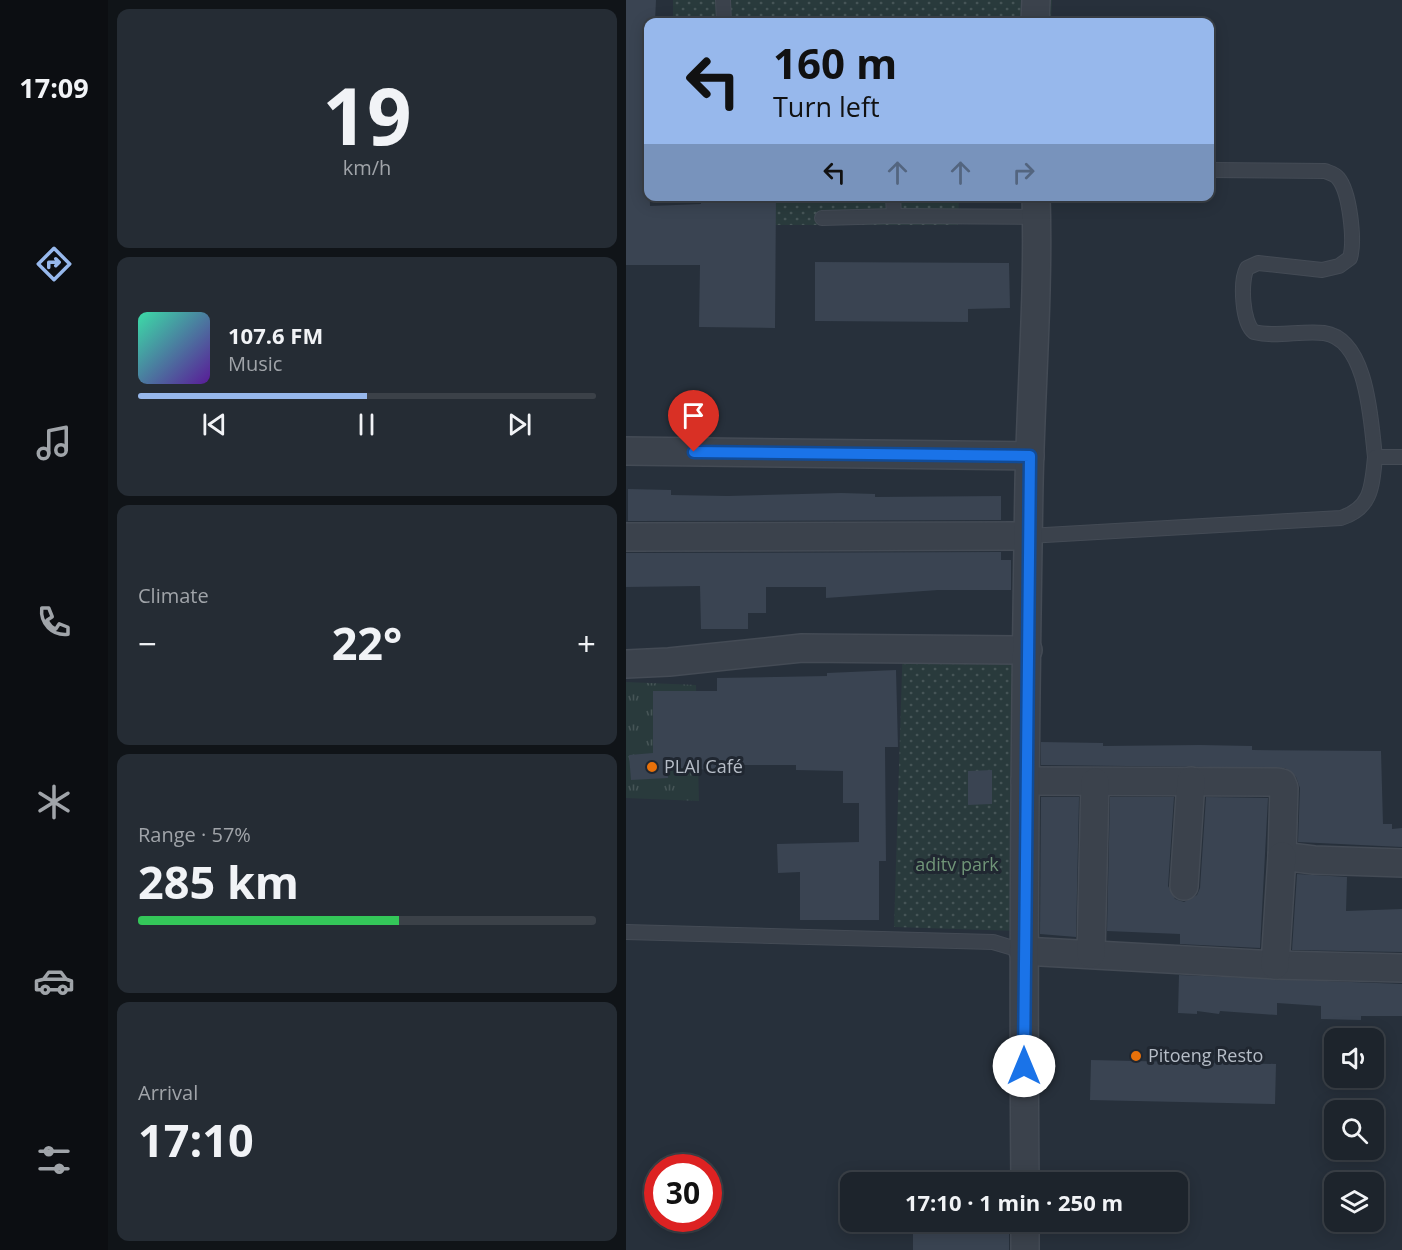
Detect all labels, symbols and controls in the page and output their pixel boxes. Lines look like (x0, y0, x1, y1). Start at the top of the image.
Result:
text: 160 m (773, 34, 897, 91)
icon: left (674, 42, 752, 120)
text: 19 (322, 62, 412, 168)
text: 17:09 (19, 69, 89, 106)
text: Turn left (773, 88, 880, 125)
text: km/h (343, 154, 391, 181)
icon: left (818, 156, 851, 189)
icon: ahead (881, 156, 914, 189)
icon: ahead (944, 156, 977, 189)
icon: right (1007, 156, 1040, 189)
icon: directions (33, 243, 75, 285)
text: 107.6 FM (228, 320, 323, 350)
text: Music (228, 350, 282, 377)
pin (668, 390, 719, 452)
icon: arrive (677, 399, 710, 432)
icon: previous (198, 408, 231, 441)
icon: pause (350, 408, 383, 441)
icon: next (503, 408, 536, 441)
icon: music (33, 422, 75, 464)
text: Climate (138, 582, 209, 609)
icon: phone (33, 601, 75, 643)
text: 22° (332, 612, 402, 673)
text: − (138, 621, 157, 666)
text: + (577, 621, 596, 666)
place label: PLAI Café (664, 754, 743, 778)
marker: PLAI Café (645, 760, 659, 774)
icon: climate (33, 781, 75, 823)
text: Range · 57% (138, 821, 251, 848)
text: 285 km (138, 851, 299, 912)
park label: aditv park (915, 852, 999, 876)
icon: car (33, 960, 75, 1002)
map controls (1324, 1028, 1384, 1232)
button: sound (1324, 1028, 1384, 1088)
position arrow (992, 1034, 1056, 1098)
place label: Pitoeng Resto (1148, 1043, 1263, 1067)
marker: Pitoeng Resto (1129, 1049, 1143, 1063)
text: Arrival (138, 1079, 198, 1106)
button: search (1324, 1100, 1384, 1160)
text: 17:10 (138, 1109, 254, 1170)
icon: filters (33, 1139, 75, 1181)
speed limit sign: 30 (644, 1154, 722, 1232)
button: layers (1324, 1172, 1384, 1232)
text: 17:10 · 1 min · 250 m (905, 1187, 1123, 1217)

